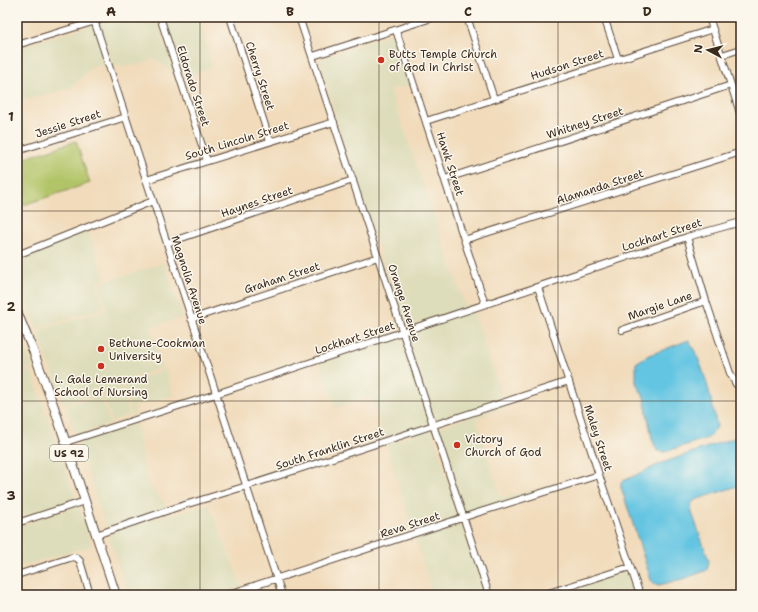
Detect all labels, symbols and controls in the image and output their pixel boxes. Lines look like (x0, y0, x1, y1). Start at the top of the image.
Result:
text: A (106, 3, 116, 20)
text: B (286, 3, 294, 20)
text: C (464, 3, 472, 20)
text: D (642, 3, 652, 20)
north arrow (688, 30, 728, 70)
street label: Cherry Street (242, 40, 278, 113)
text: N (691, 43, 707, 54)
street label: Eldorado Street (173, 44, 213, 128)
street label: Hudson Street (529, 46, 606, 84)
place label: Butts Temple Church of God in Christ (389, 47, 497, 75)
marker: Butts Temple Church of God in Christ (376, 55, 386, 65)
street label: Whitney Street (545, 103, 625, 142)
street label: Jessie Street (33, 106, 103, 142)
text: 1 (8, 108, 14, 125)
street label: South Lincoln Street (183, 118, 291, 164)
street label: Hawk Street (433, 130, 467, 198)
street label: Alamanda Street (554, 166, 646, 208)
street label: Haynes Street (219, 183, 295, 221)
street label: Lockhart Street (620, 215, 704, 255)
street label: Magnolia Avenue (168, 234, 210, 326)
street label: Graham Street (242, 259, 322, 297)
street label: Orange Avenue (384, 262, 424, 344)
street label: Margie Lane (626, 288, 694, 324)
text: 2 (6, 298, 16, 315)
street label: Lockhart Street (313, 318, 397, 358)
place label: Bethune-Cookman University (109, 336, 206, 364)
marker: Bethune-Cookman University (96, 344, 106, 354)
marker: L. Gale Lemerand School of Nursing (96, 361, 106, 371)
place label: L. Gale Lemerand School of Nursing (54, 372, 148, 400)
street label: Maley Street (580, 403, 616, 473)
street label: South Franklin Street (274, 424, 386, 474)
place label: Victory Church of God (465, 432, 542, 460)
marker: Victory Church of God (452, 440, 462, 450)
road number: US 92 (50, 445, 88, 461)
text: 3 (6, 487, 16, 504)
street label: Reva Street (378, 508, 442, 542)

